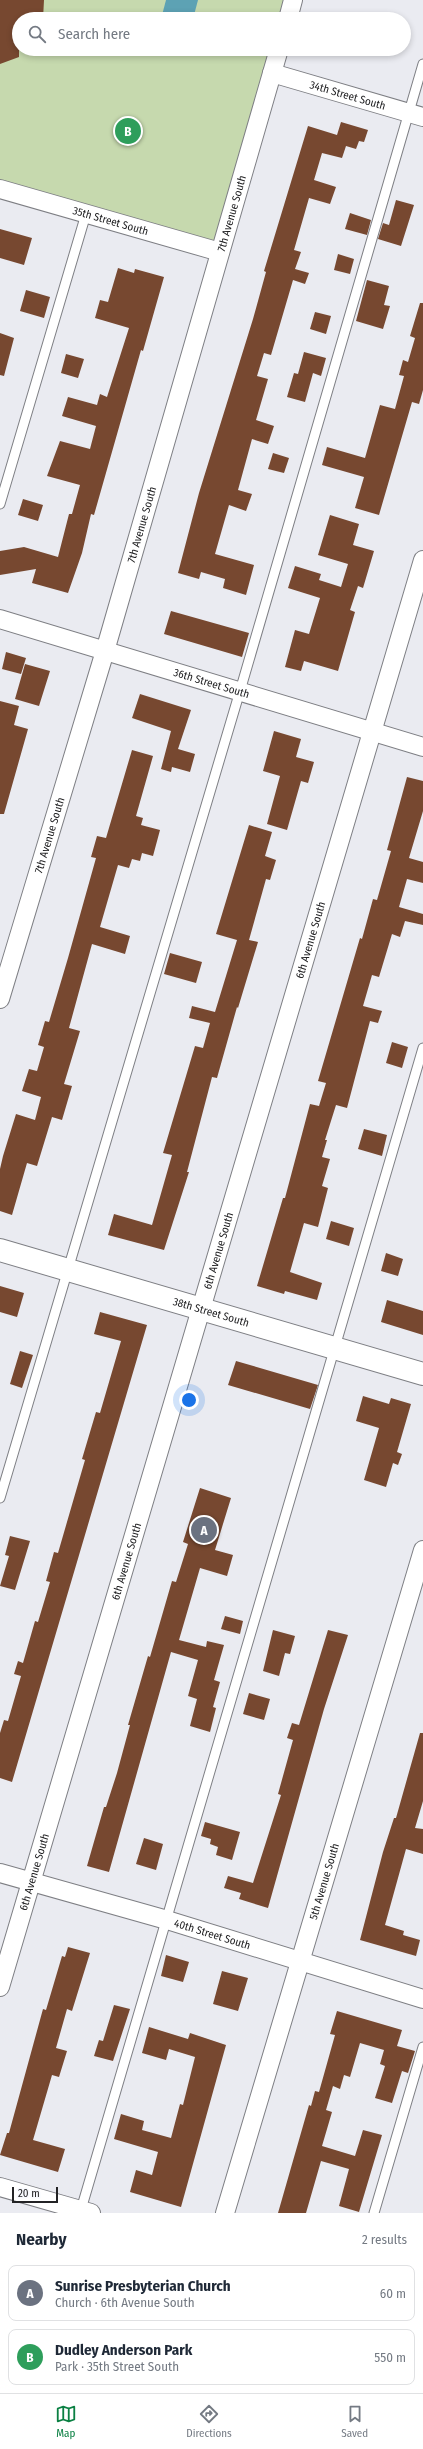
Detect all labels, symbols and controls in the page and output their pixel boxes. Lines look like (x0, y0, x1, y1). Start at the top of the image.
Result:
search box (12, 12, 411, 56)
icon: search (26, 23, 48, 45)
text: Search here (58, 25, 130, 43)
street label: 34th Street South (308, 78, 387, 112)
pin: B (115, 116, 141, 146)
street label: 7th Avenue South (214, 174, 249, 253)
street label: 35th Street South (71, 204, 150, 238)
street label: 7th Avenue South (124, 485, 159, 564)
street label: 36th Street South (172, 665, 251, 701)
street label: 7th Avenue South (32, 796, 67, 875)
street label: 6th Avenue South (293, 900, 328, 980)
street label: 6th Avenue South (201, 1211, 236, 1291)
street label: 38th Street South (172, 1295, 251, 1329)
your location (179, 1390, 199, 1410)
pin: A (191, 1515, 217, 1545)
street label: 6th Avenue South (109, 1521, 144, 1601)
street label: 6th Avenue South (17, 1832, 52, 1912)
street label: 5th Avenue South (306, 1842, 342, 1921)
street label: 40th Street South (173, 1916, 252, 1952)
scale bar (12, 2185, 58, 2204)
text: 20 m (18, 2187, 40, 2200)
text: Nearby (16, 2229, 67, 2250)
text: 2 results (362, 2232, 407, 2247)
text: Sunrise Presbyterian Church (55, 2277, 231, 2295)
text: A (26, 2286, 34, 2301)
text: 60 m (380, 2286, 406, 2301)
text: Church · 6th Avenue South (55, 2295, 195, 2310)
text: Dudley Anderson Park (55, 2341, 192, 2359)
text: B (26, 2350, 34, 2365)
text: 550 m (374, 2350, 406, 2365)
text: Park · 35th Street South (55, 2359, 179, 2374)
tab: Map (55, 2403, 77, 2440)
tab: Directions (186, 2403, 232, 2440)
tab: Saved (341, 2403, 368, 2440)

